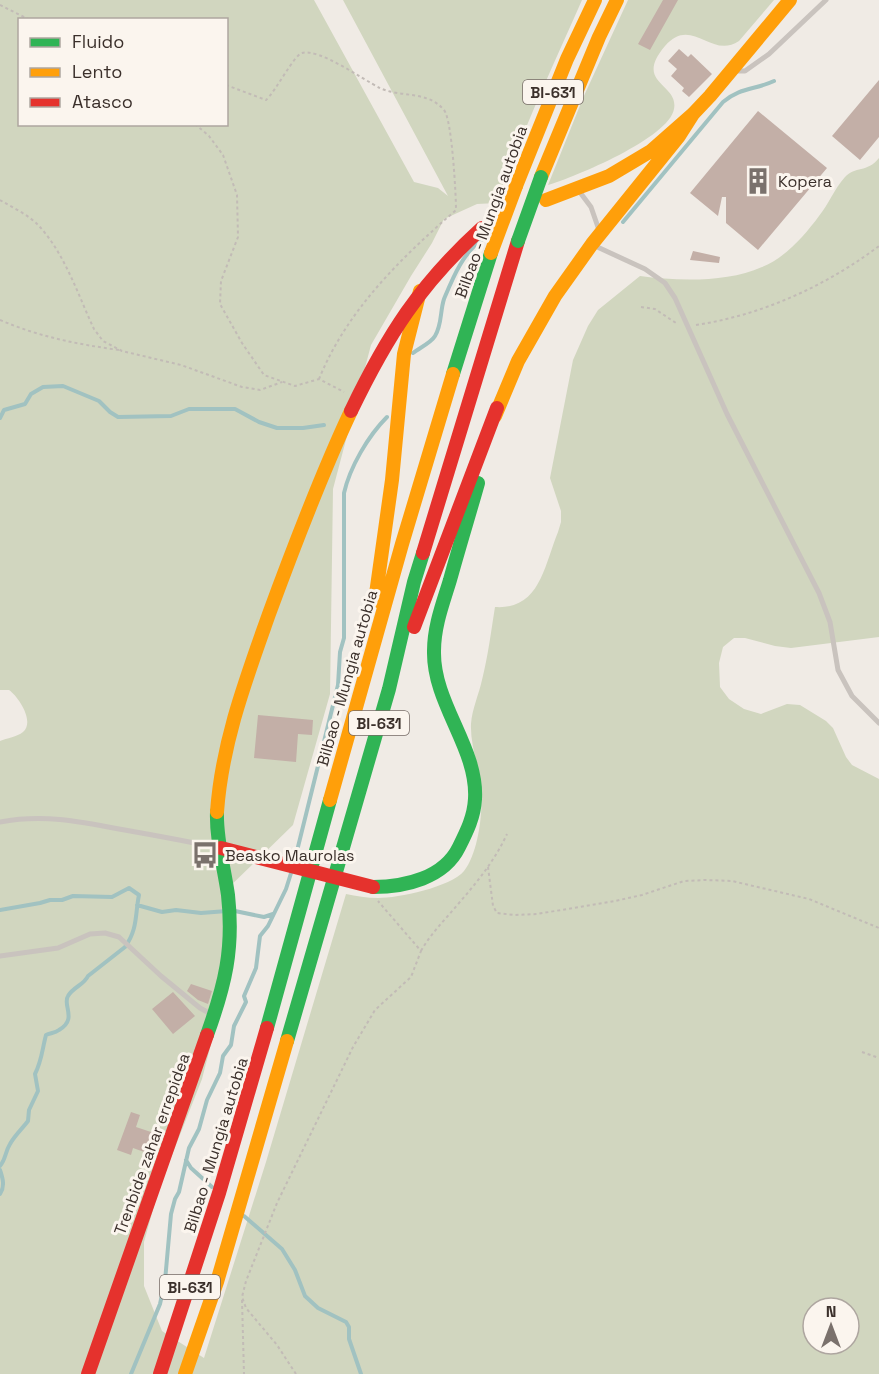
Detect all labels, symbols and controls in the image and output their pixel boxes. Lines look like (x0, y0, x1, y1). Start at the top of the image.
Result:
legend (18, 18, 228, 126)
text: Fluido (72, 30, 124, 53)
text: Lento (72, 60, 122, 83)
road number: BI-631 (523, 80, 583, 104)
text: Atasco (72, 90, 133, 113)
street label: Bilbao - Mungia autobia (450, 123, 532, 301)
building icon: Kopera (743, 166, 773, 196)
place label: Kopera (778, 171, 832, 192)
street label: Bilbao - Mungia autobia (312, 587, 382, 769)
road number: BI-631 (349, 711, 409, 735)
bus stop icon: Beasko Maurolas (190, 840, 220, 870)
place label: Beasko Maurolas (225, 845, 355, 866)
street label: Trenbide zahar errepidea (109, 1050, 195, 1238)
street label: Bilbao - Mungia autobia (179, 1055, 253, 1235)
road number: BI-631 (160, 1275, 220, 1299)
north arrow (801, 1296, 861, 1356)
text: N (826, 1301, 836, 1322)

